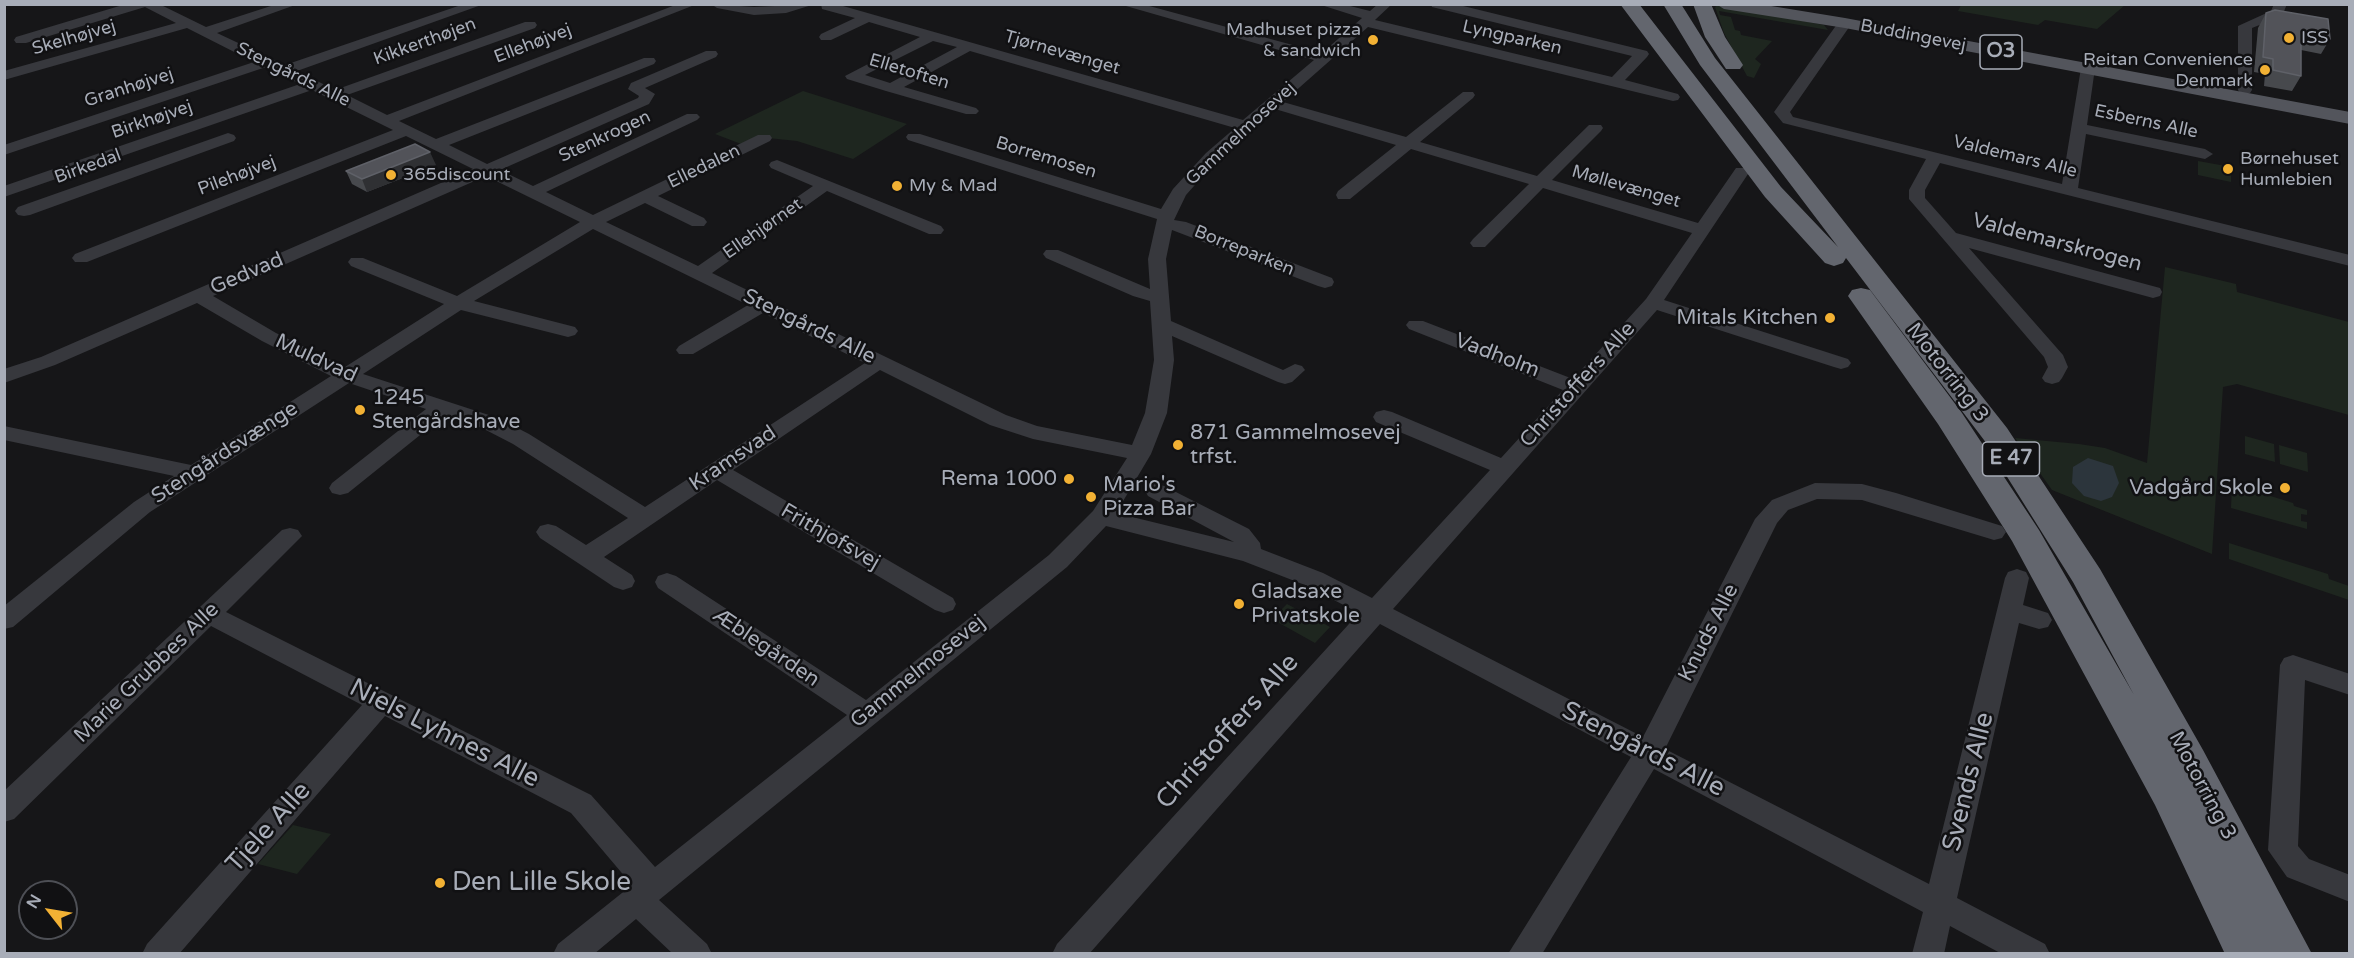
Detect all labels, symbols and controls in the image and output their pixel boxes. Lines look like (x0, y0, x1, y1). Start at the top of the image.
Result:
street label: Kikkerthøjen (371, 13, 479, 71)
street label: Buddingevej (1858, 15, 1968, 57)
street label: Skelhøjvej (30, 16, 118, 60)
street label: Lyngparken (1460, 16, 1564, 60)
street label: Ellehøjvej (491, 19, 575, 69)
place label: Madhuset pizza & sandwich (1226, 19, 1361, 62)
street label: Tjørnevænget (1002, 26, 1122, 80)
place label: ISS (2301, 27, 2328, 49)
marker: ISS (2282, 31, 2296, 45)
marker: Madhuset pizza & sandwich (1366, 33, 1380, 47)
road number: O3 (1980, 35, 2022, 69)
street label: Stengårds Alle (233, 38, 353, 112)
place label: Reitan Convenience Denmark (2083, 49, 2253, 92)
street label: Elletoften (866, 50, 952, 94)
street label: Granhøjvej (82, 63, 176, 113)
marker: Reitan Convenience Denmark (2258, 63, 2272, 77)
street label: Gammelmosevej (1182, 78, 1300, 190)
street label: Birkhøjvej (109, 96, 195, 144)
street label: Esberns Alle (2092, 100, 2200, 144)
street label: Stenkrogen (556, 106, 654, 168)
street label: Valdemars Alle (1951, 131, 2079, 183)
street label: Borremosen (993, 132, 1099, 184)
street label: Elledalen (664, 140, 744, 194)
street label: Birkedal (52, 145, 124, 189)
place label: Børnehuset Humlebien (2240, 148, 2339, 190)
street label: Pilehøjvej (195, 151, 279, 201)
street label: Møllevænget (1569, 161, 1683, 213)
marker: Børnehuset Humlebien (2221, 162, 2235, 176)
place label: 365discount (403, 164, 510, 186)
marker: 365discount (384, 168, 398, 182)
place label: My & Mad (909, 175, 997, 197)
marker: My & Mad (890, 179, 904, 193)
street label: Ellehjørnet (719, 194, 807, 264)
street label: Valdemarskrogen (1969, 208, 2145, 278)
street label: Borreparken (1191, 221, 1297, 281)
street label: Gedvad (207, 247, 287, 301)
street label: Stengårds Alle (739, 284, 879, 370)
place label: Mitals Kitchen (1676, 305, 1818, 331)
marker: Mitals Kitchen (1823, 311, 1837, 325)
street label: Christoffers Alle (1515, 317, 1641, 453)
street label: Motorring 3 (1900, 318, 1994, 428)
street label: Vadholm (1451, 328, 1543, 384)
street label: Muldvad (271, 329, 361, 389)
place label: 1245 Stengårdshave (372, 385, 520, 435)
street label: Stengårdsvænge (147, 396, 303, 510)
marker: 1245 Stengårdshave (353, 403, 367, 417)
place label: 871 Gammelmosevej trfst. (1190, 420, 1401, 470)
street label: Kramsvad (685, 421, 781, 497)
marker: 871 Gammelmosevej trfst. (1171, 438, 1185, 452)
road number: E 47 (1982, 442, 2040, 476)
place label: Rema 1000 (941, 466, 1057, 492)
marker: Rema 1000 (1062, 472, 1076, 486)
place label: Mario's Pizza Bar (1103, 472, 1195, 522)
place label: Vadgård Skole (2129, 475, 2273, 501)
marker: Vadgård Skole (2278, 481, 2292, 495)
marker: Mario's Pizza Bar (1084, 490, 1098, 504)
street label: Frithjofsvej (776, 498, 884, 576)
place label: Gladsaxe Privatskole (1251, 579, 1360, 629)
street label: Knuds Alle (1674, 580, 1744, 686)
marker: Gladsaxe Privatskole (1232, 597, 1246, 611)
street label: Marie Grubbes Alle (69, 598, 225, 748)
street label: Æblegården (708, 603, 824, 693)
street label: Gammelmosevej (846, 610, 990, 734)
street label: Christoffers Alle (1150, 648, 1306, 816)
street label: Niels Lyhnes Alle (344, 673, 544, 795)
street label: Stengårds Alle (1556, 695, 1730, 805)
street label: Svends Alle (1937, 709, 2001, 855)
street label: Motorring 3 (2163, 727, 2241, 845)
street label: Tjele Alle (220, 776, 318, 880)
place label: Den Lille Skole (452, 867, 631, 899)
marker: Den Lille Skole (433, 876, 447, 890)
north arrow (18, 880, 78, 940)
text: N (22, 891, 46, 912)

